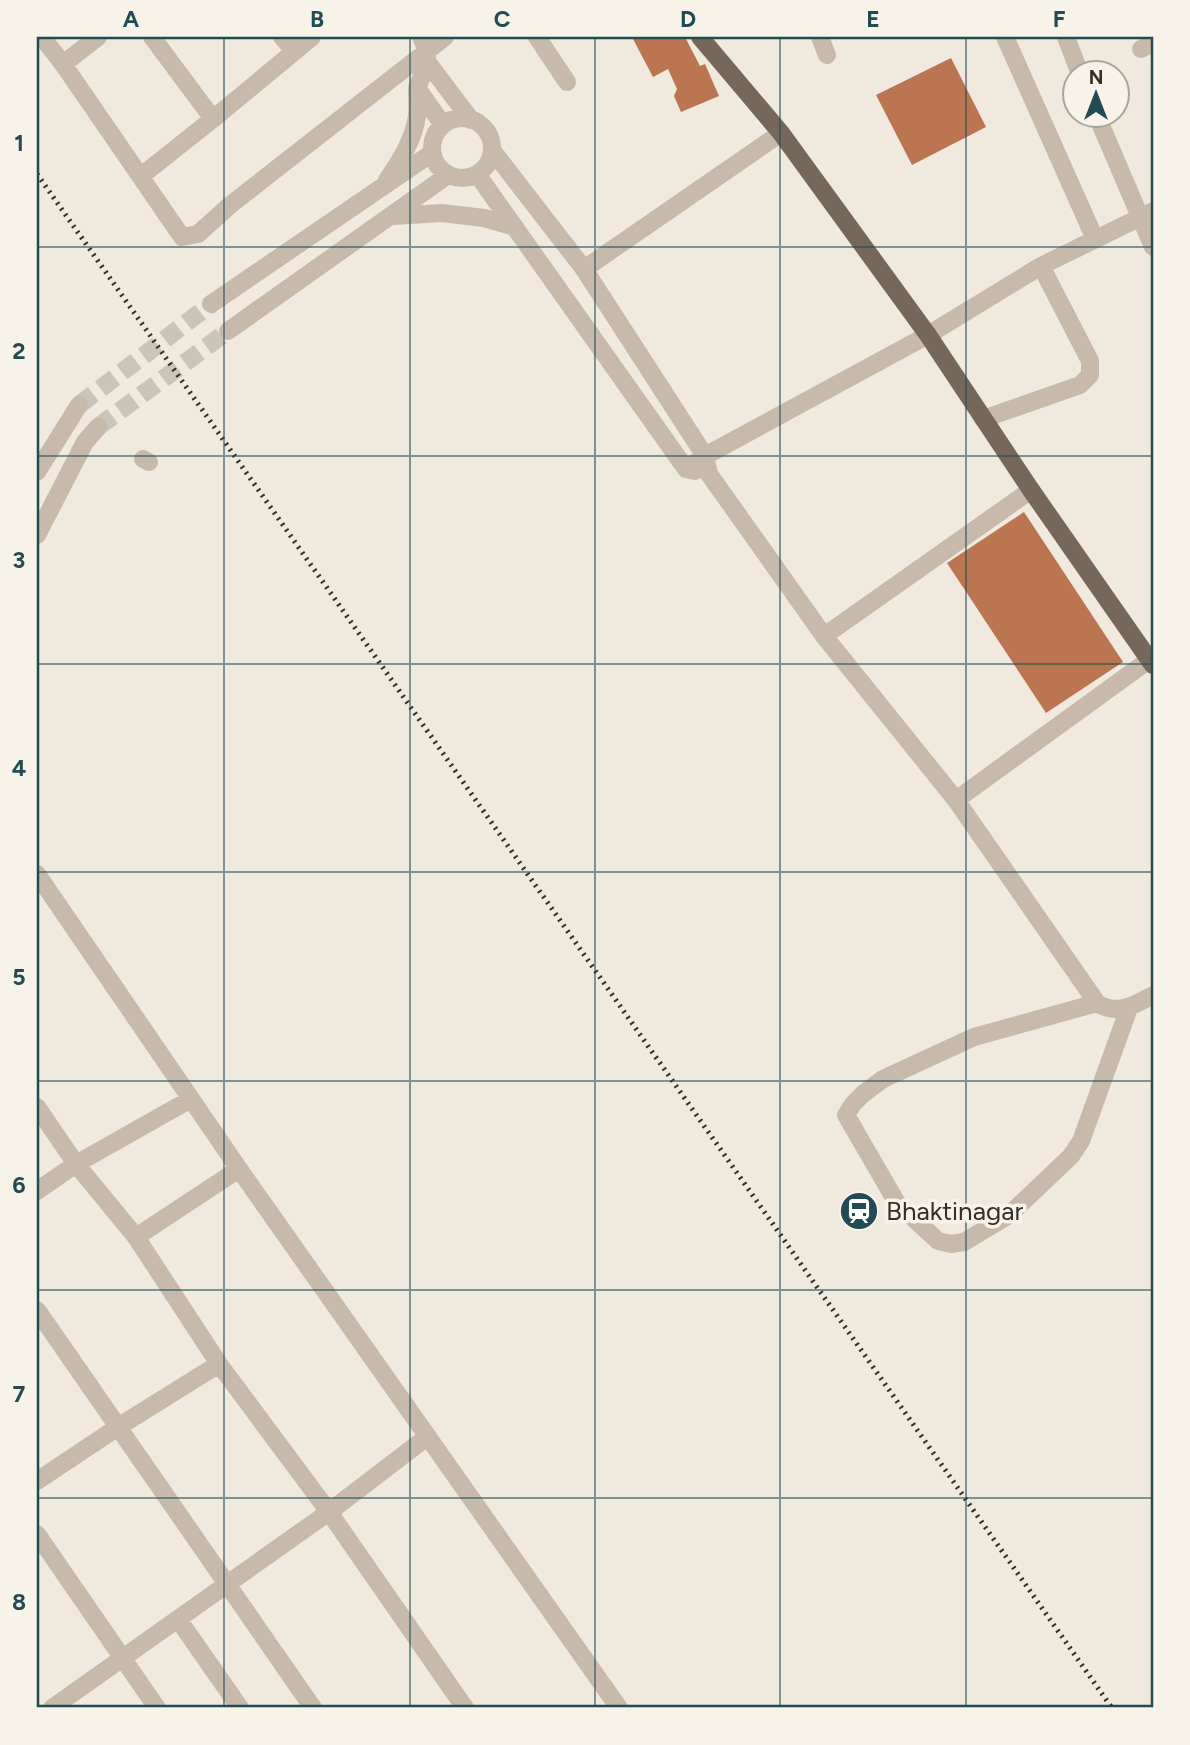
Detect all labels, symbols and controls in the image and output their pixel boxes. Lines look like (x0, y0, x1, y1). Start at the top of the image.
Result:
text: A (123, 5, 140, 33)
text: B (310, 5, 324, 33)
text: C (494, 5, 511, 33)
text: D (680, 5, 696, 33)
text: E (866, 5, 880, 33)
text: F (1053, 5, 1066, 33)
north arrow (1060, 60, 1130, 130)
text: N (1089, 66, 1103, 89)
text: 1 (14, 129, 24, 157)
text: 2 (12, 337, 26, 365)
text: 3 (13, 546, 25, 574)
text: 4 (12, 754, 26, 782)
text: 5 (12, 963, 26, 991)
text: 6 (12, 1171, 26, 1199)
station icon: Bhaktinagar (838, 1190, 880, 1232)
place label: Bhaktinagar (886, 1195, 1023, 1227)
text: 7 (13, 1380, 26, 1408)
text: 8 (12, 1588, 26, 1616)

